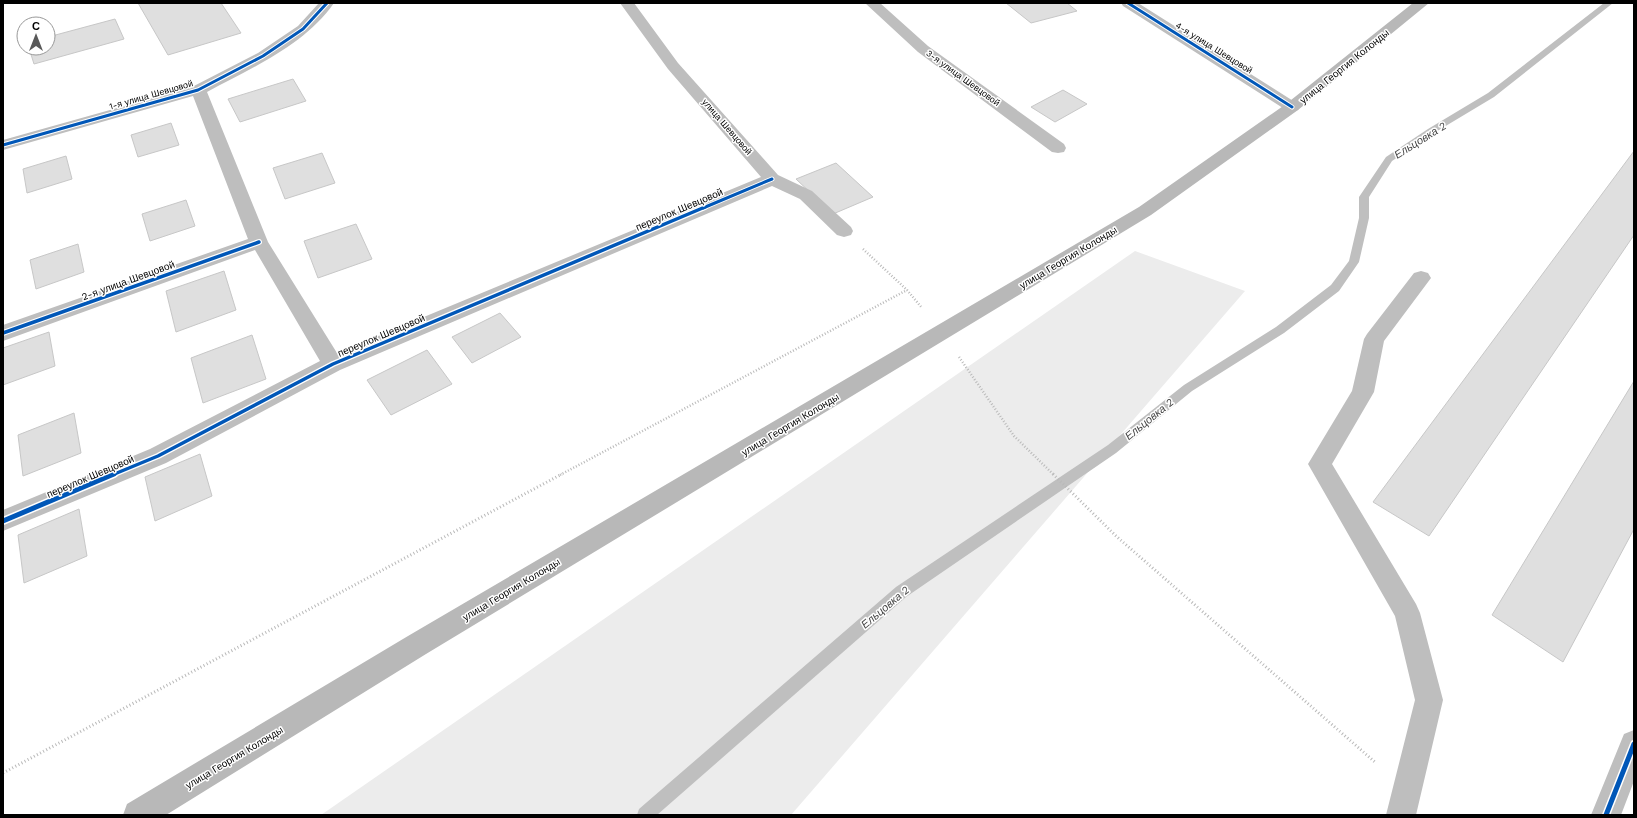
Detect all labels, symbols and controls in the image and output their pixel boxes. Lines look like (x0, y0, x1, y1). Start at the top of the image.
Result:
north arrow (16, 16, 56, 56)
text: С (32, 20, 40, 33)
street label: 4-я улица Шевцовой (1174, 20, 1254, 76)
street label: улица Георгия Колонды (1297, 27, 1391, 106)
street label: 3-я улица Шевцовой (924, 48, 1002, 108)
street label: 1-я улица Шевцовой (108, 78, 194, 112)
street label: улица Шевцовой (700, 97, 754, 157)
water label: Ельцовка 2 (1392, 119, 1449, 161)
street label: переулок Шевцовой (634, 186, 724, 233)
street label: улица Георгия Колонды (1018, 224, 1119, 291)
street label: 2-я улица Шевцовой (80, 259, 176, 302)
street label: переулок Шевцовой (336, 312, 426, 359)
street label: улица Георгия Колонды (740, 391, 841, 458)
water label: Ельцовка 2 (1122, 396, 1176, 443)
street label: переулок Шевцовой (45, 453, 135, 500)
street label: улица Георгия Колонды (461, 556, 562, 623)
water label: Ельцовка 2 (859, 584, 912, 631)
street label: улица Георгия Колонды (184, 724, 285, 791)

